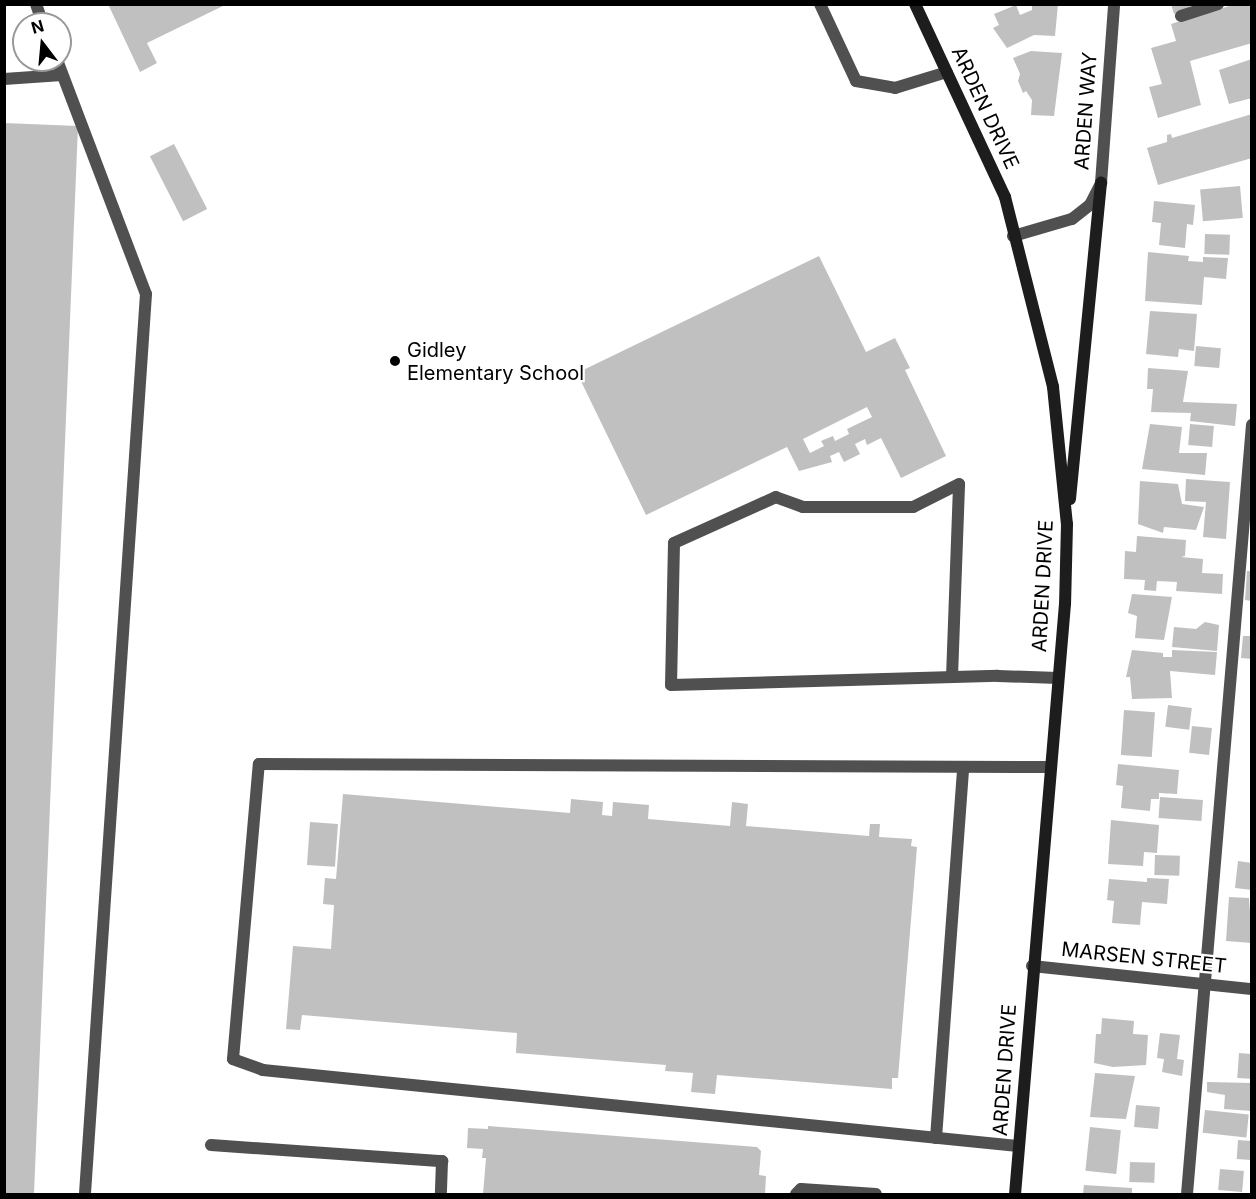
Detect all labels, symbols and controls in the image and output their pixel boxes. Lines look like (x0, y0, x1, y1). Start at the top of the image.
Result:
north arrow (12, 12, 72, 72)
text: N (29, 15, 46, 38)
street label: ARDEN DRIVE (946, 43, 1024, 173)
street label: ARDEN WAY (1070, 51, 1102, 171)
place label: Gidley Elementary School (407, 338, 584, 385)
marker: Gidley Elementary School (388, 354, 402, 368)
street label: ARDEN DRIVE (1028, 519, 1058, 653)
street label: MARSEN STREET (1060, 937, 1228, 979)
street label: ARDEN DRIVE (988, 1003, 1022, 1137)

